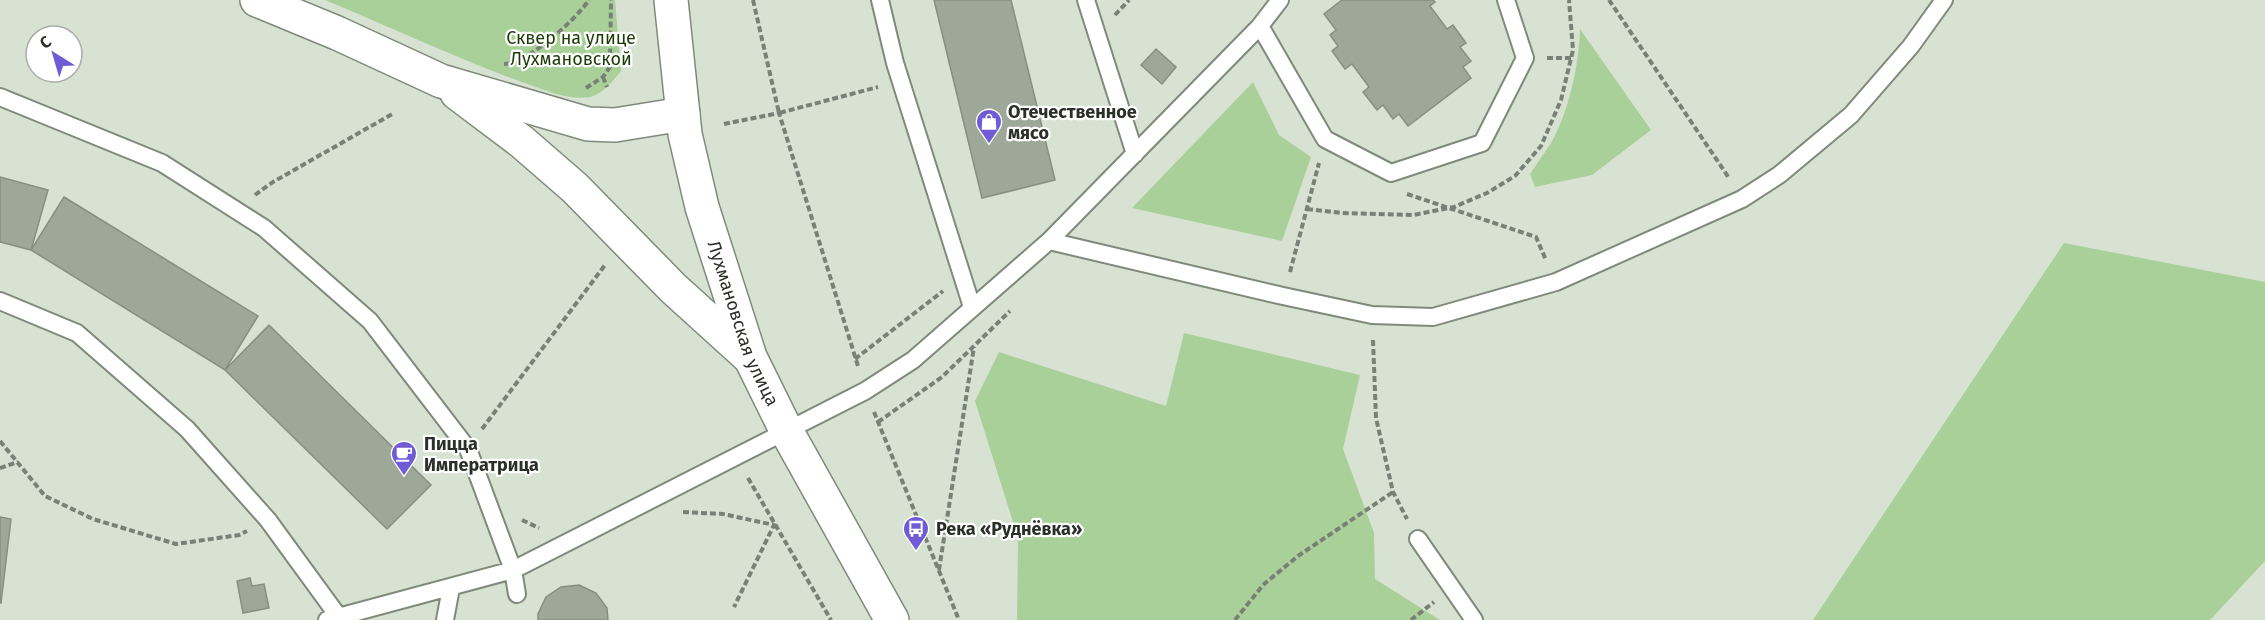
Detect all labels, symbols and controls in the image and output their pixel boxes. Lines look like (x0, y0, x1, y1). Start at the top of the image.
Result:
north arrow (24, 24, 84, 84)
park label: Сквер на улице Лухмановской (506, 27, 636, 70)
text: С (36, 32, 55, 53)
place label: Отечественное мясо (1008, 101, 1137, 144)
shop icon: Отечественное мясо (974, 107, 1004, 145)
street label: Лухмановская улица (702, 238, 783, 410)
place label: Пицца Императрица (424, 433, 539, 476)
cafe icon: Пицца Императрица (389, 439, 419, 477)
bus stop icon: Река «Руднёвка» (901, 514, 931, 552)
place label: Река «Руднёвка» (936, 518, 1082, 540)

